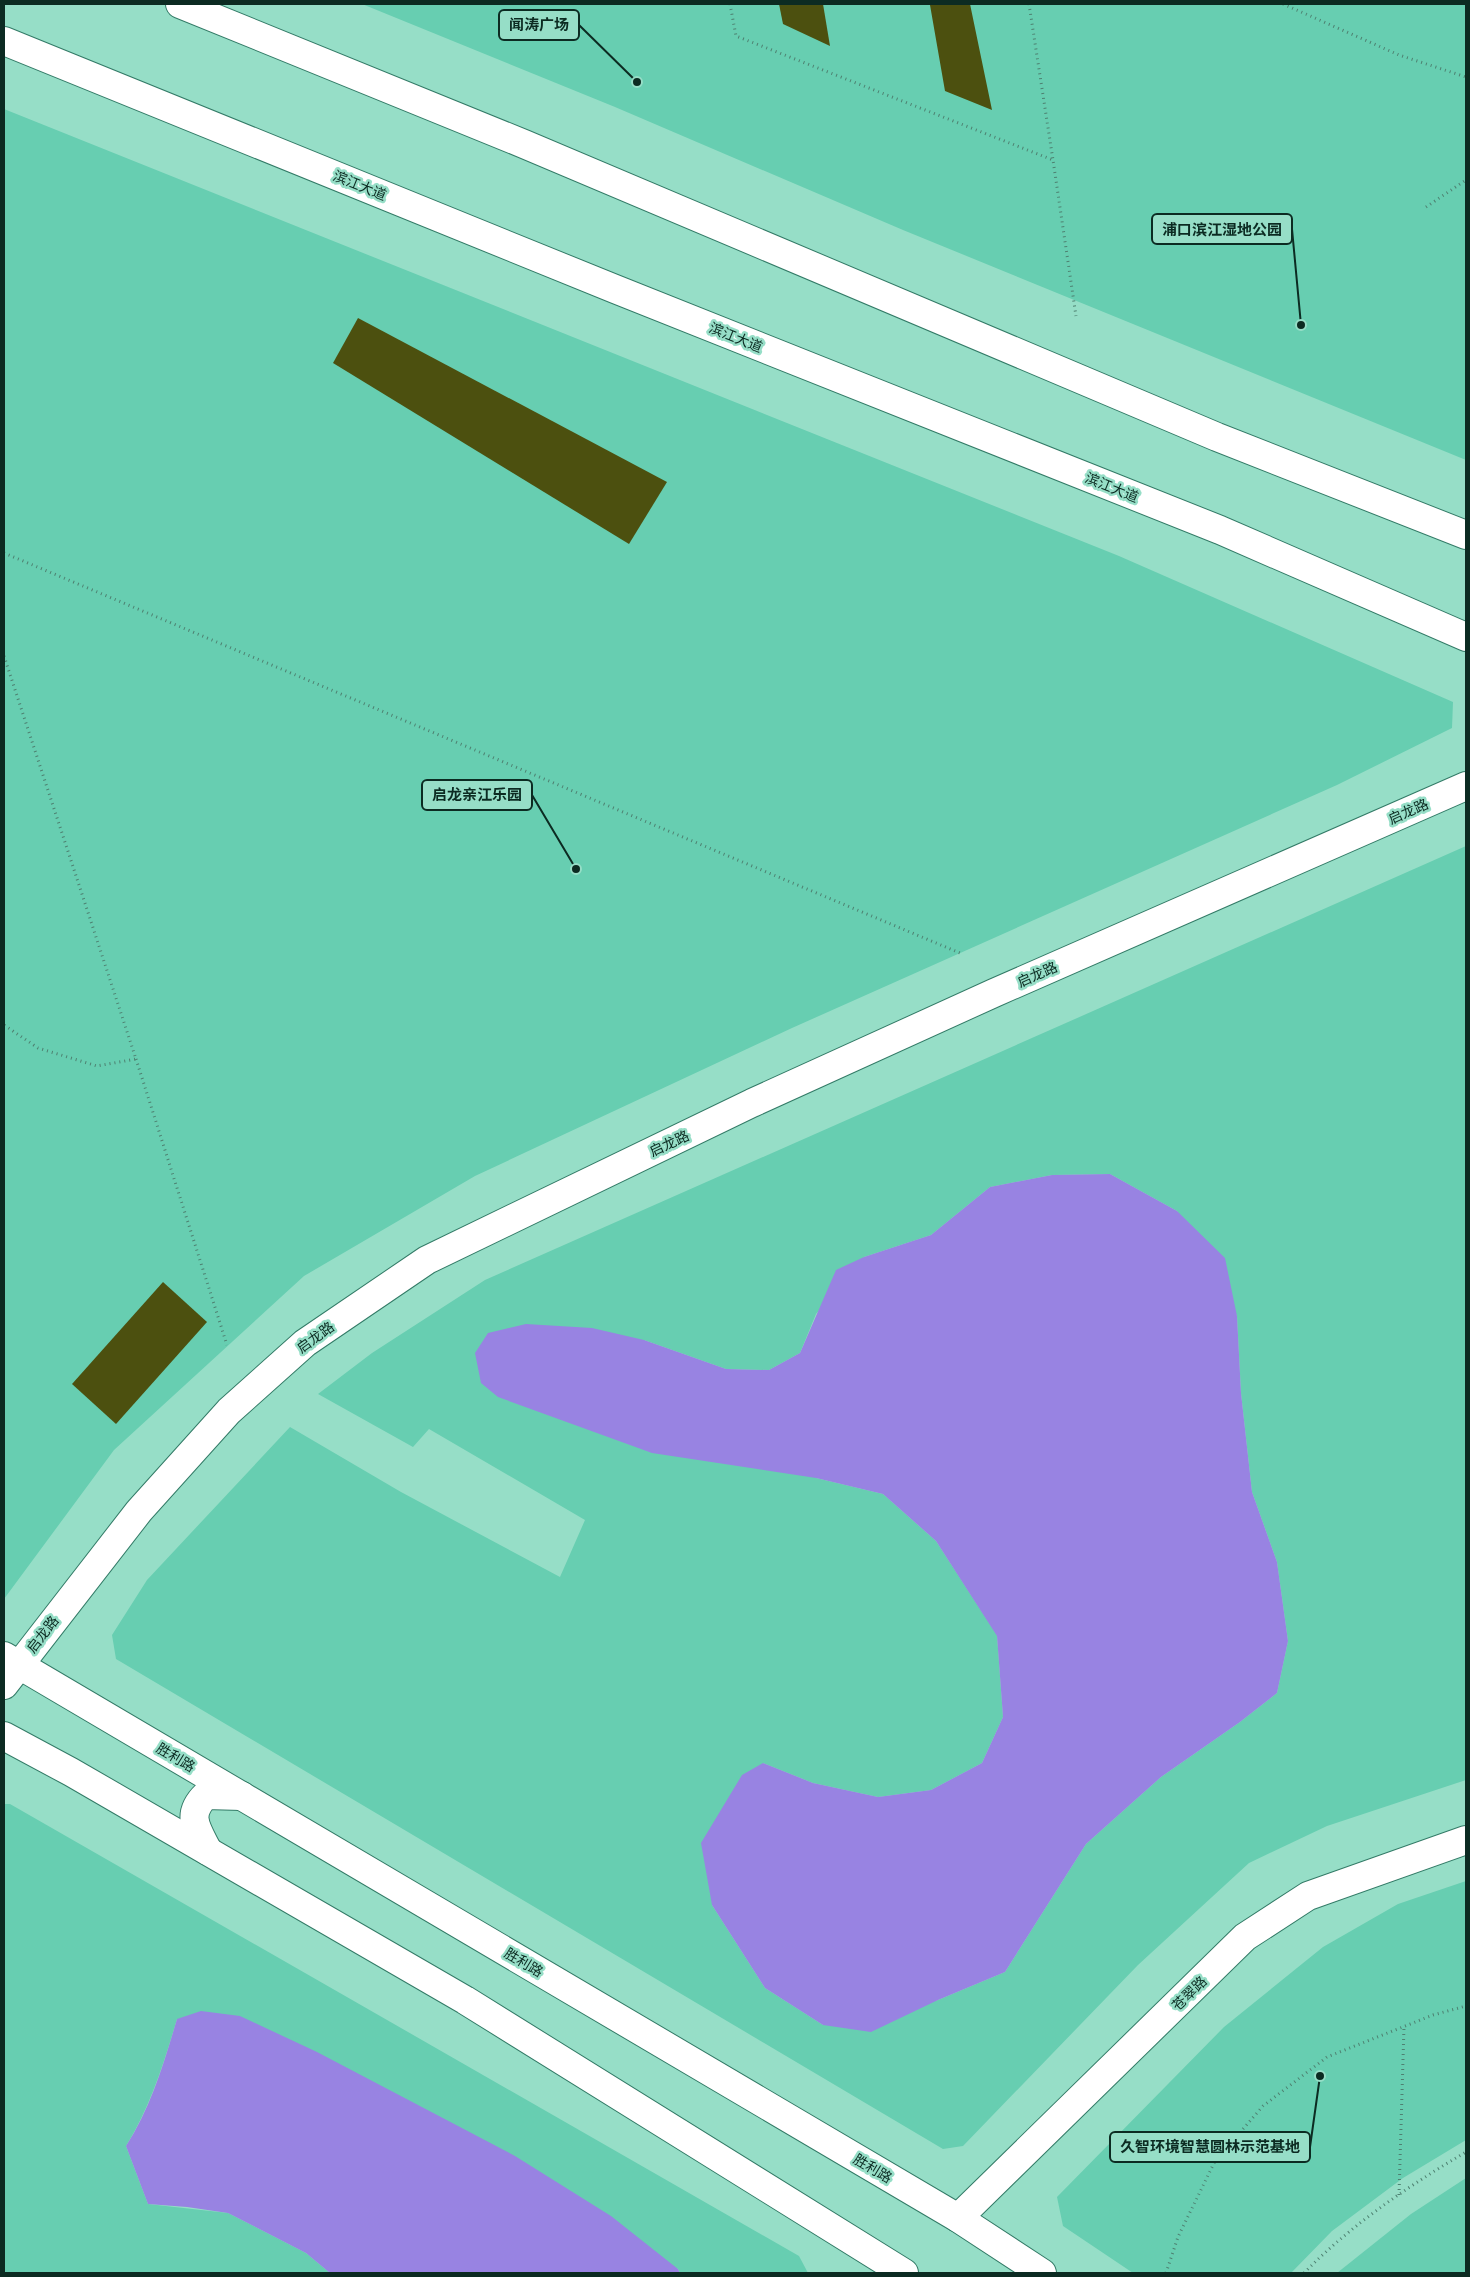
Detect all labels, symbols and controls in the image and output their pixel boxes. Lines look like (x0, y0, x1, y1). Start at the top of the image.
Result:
callout: 闻涛广场 (499, 10, 579, 40)
text: 闻涛广场 (509, 14, 569, 34)
street label: 滨江大道 (330, 166, 390, 204)
callout: 浦口滨江湿地公园 (1152, 214, 1292, 244)
text: 浦口滨江湿地公园 (1162, 219, 1282, 239)
street label: 滨江大道 (706, 318, 766, 356)
street label: 滨江大道 (1082, 468, 1142, 506)
callout: 启龙亲江乐园 (422, 780, 532, 810)
text: 启龙亲江乐园 (432, 784, 522, 804)
street label: 启龙路 (1385, 794, 1431, 828)
street label: 启龙路 (1014, 957, 1060, 991)
street label: 启龙路 (646, 1126, 692, 1160)
street label: 启龙路 (292, 1317, 338, 1357)
street label: 启龙路 (22, 1612, 62, 1656)
street label: 胜利路 (153, 1738, 199, 1776)
street label: 胜利路 (501, 1943, 547, 1981)
street label: 苍翠路 (1167, 1972, 1211, 2014)
callout: 久智环境智慧圆林示范基地 (1110, 2132, 1310, 2162)
text: 久智环境智慧圆林示范基地 (1120, 2136, 1300, 2156)
street label: 胜利路 (850, 2149, 896, 2187)

